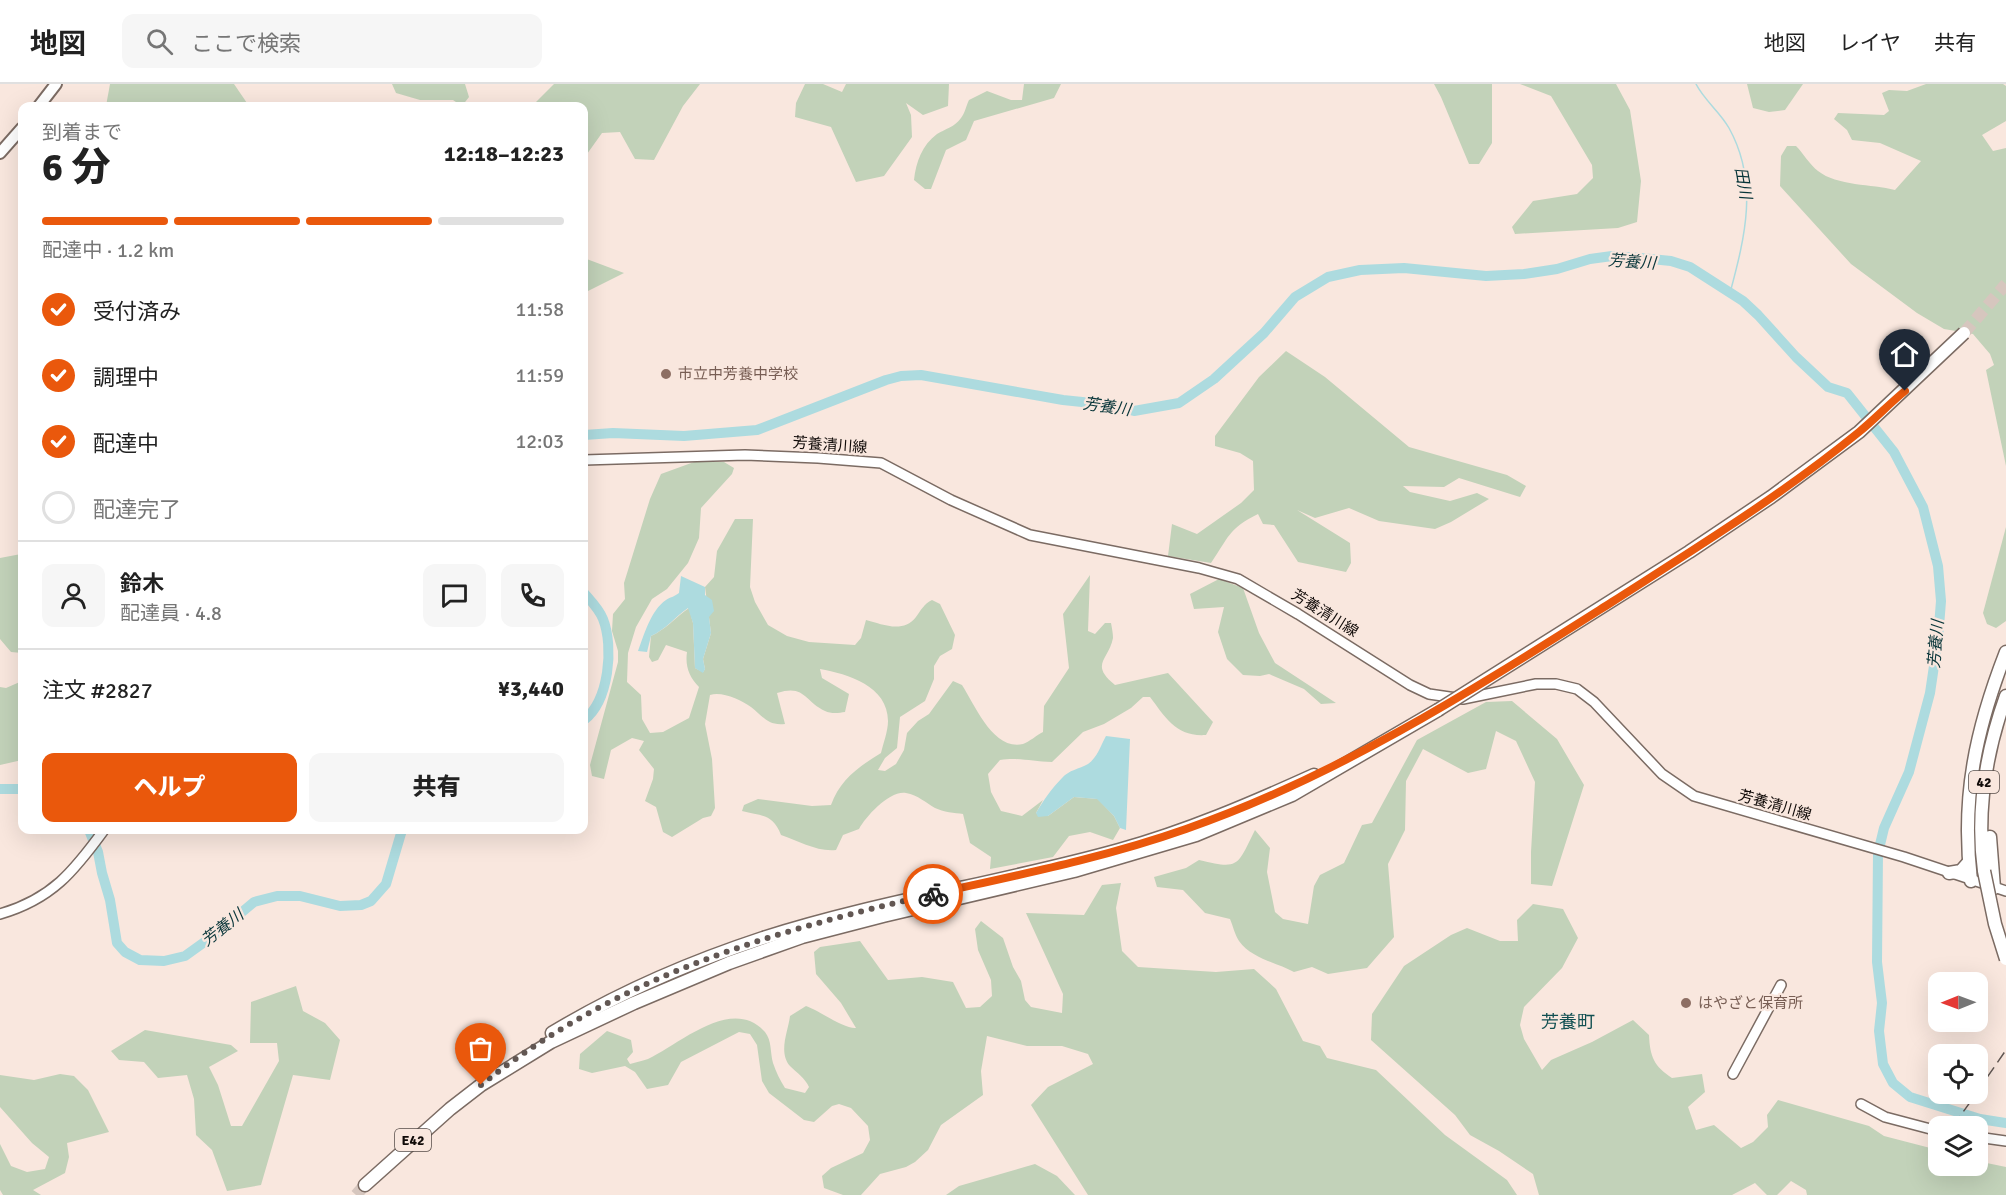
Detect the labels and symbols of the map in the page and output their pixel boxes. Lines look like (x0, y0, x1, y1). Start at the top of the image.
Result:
water label: 田川 (1730, 166, 1756, 203)
water label: 芳養川 (1607, 250, 1659, 274)
pin (1879, 329, 1930, 391)
place label: 市立中芳養中学校 (678, 365, 798, 383)
marker: 市立中芳養中学校 (659, 367, 673, 381)
water label: 芳養川 (1082, 394, 1134, 421)
street label: 芳養清川線 (792, 433, 868, 457)
street label: 芳養清川線 (1288, 585, 1362, 641)
water label: 芳養川 (1924, 617, 1948, 669)
road number: 42 (1969, 771, 1999, 793)
street label: 芳養清川線 (1736, 786, 1814, 824)
courier (903, 864, 963, 924)
water label: 芳養川 (198, 904, 249, 950)
north arrow (1928, 972, 1988, 1032)
place label: はやざと保育所 (1698, 994, 1803, 1012)
marker: はやざと保育所 (1679, 996, 1693, 1010)
district label: 芳養町 (1541, 1011, 1595, 1033)
pin (455, 1023, 506, 1085)
road number: E42 (395, 1129, 431, 1151)

